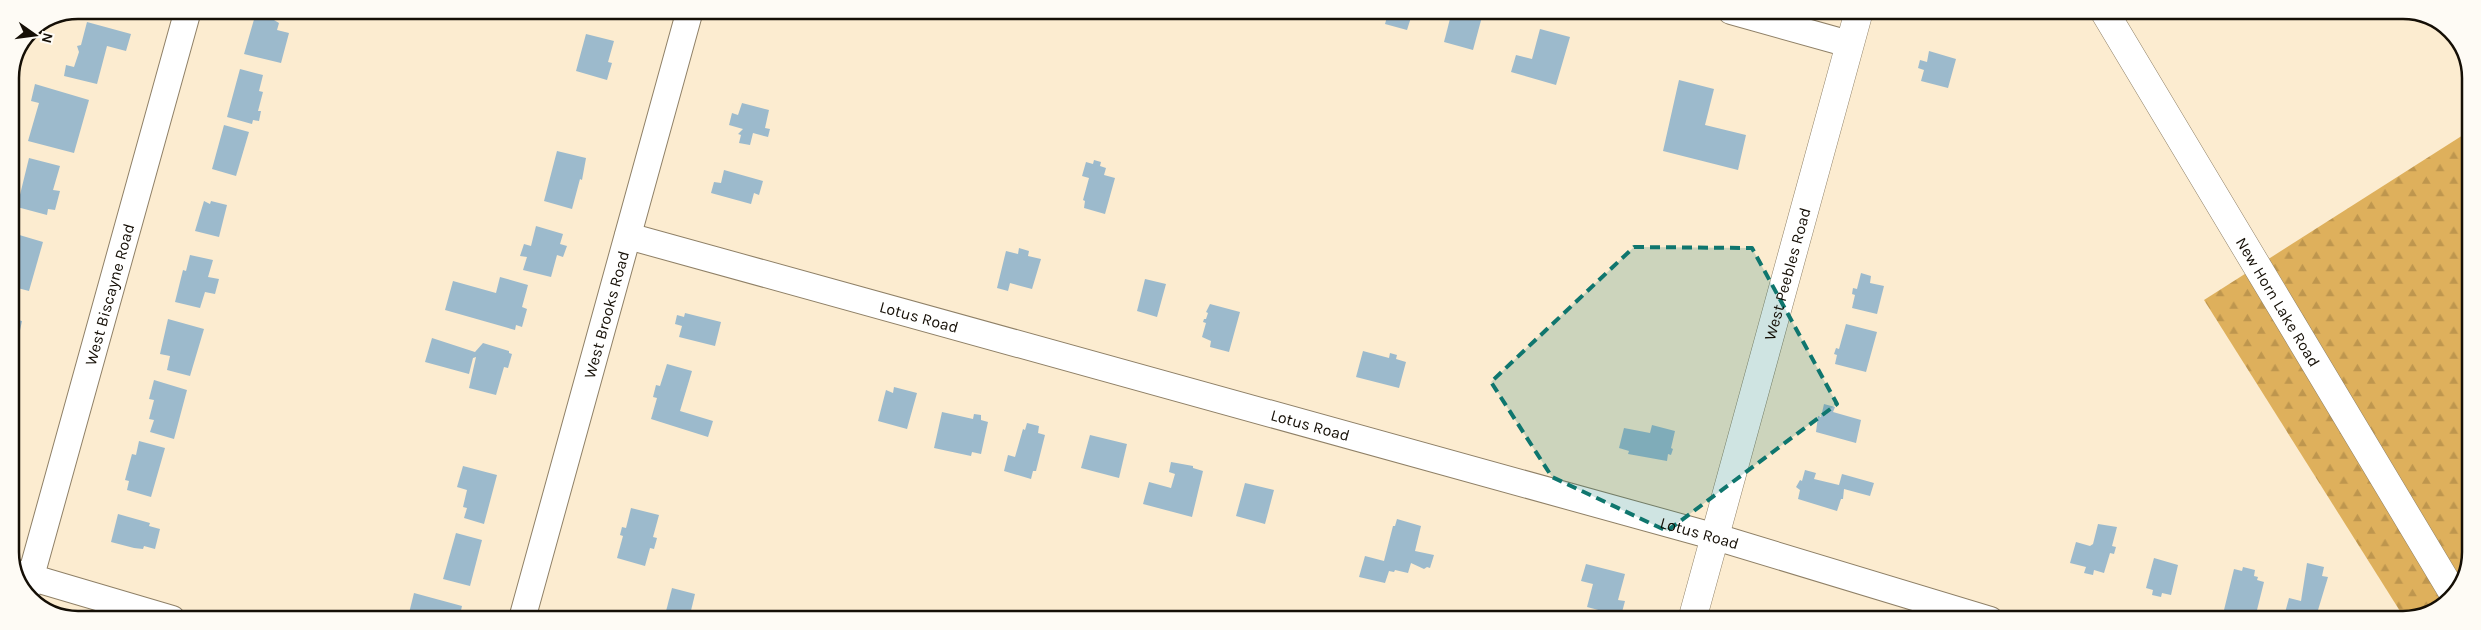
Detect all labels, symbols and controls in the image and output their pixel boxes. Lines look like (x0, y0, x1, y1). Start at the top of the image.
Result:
north arrow (10, 10, 60, 60)
text: N (38, 31, 57, 45)
street label: West Peebles Road (1760, 205, 1814, 342)
street label: West Biscayne Road (80, 221, 138, 367)
street label: New Horn Lake Road (2232, 234, 2324, 370)
street label: West Brooks Road (579, 248, 633, 380)
street label: Lotus Road (877, 297, 961, 336)
street label: Lotus Road (1269, 405, 1352, 445)
street label: Lotus Road (1658, 513, 1741, 553)

